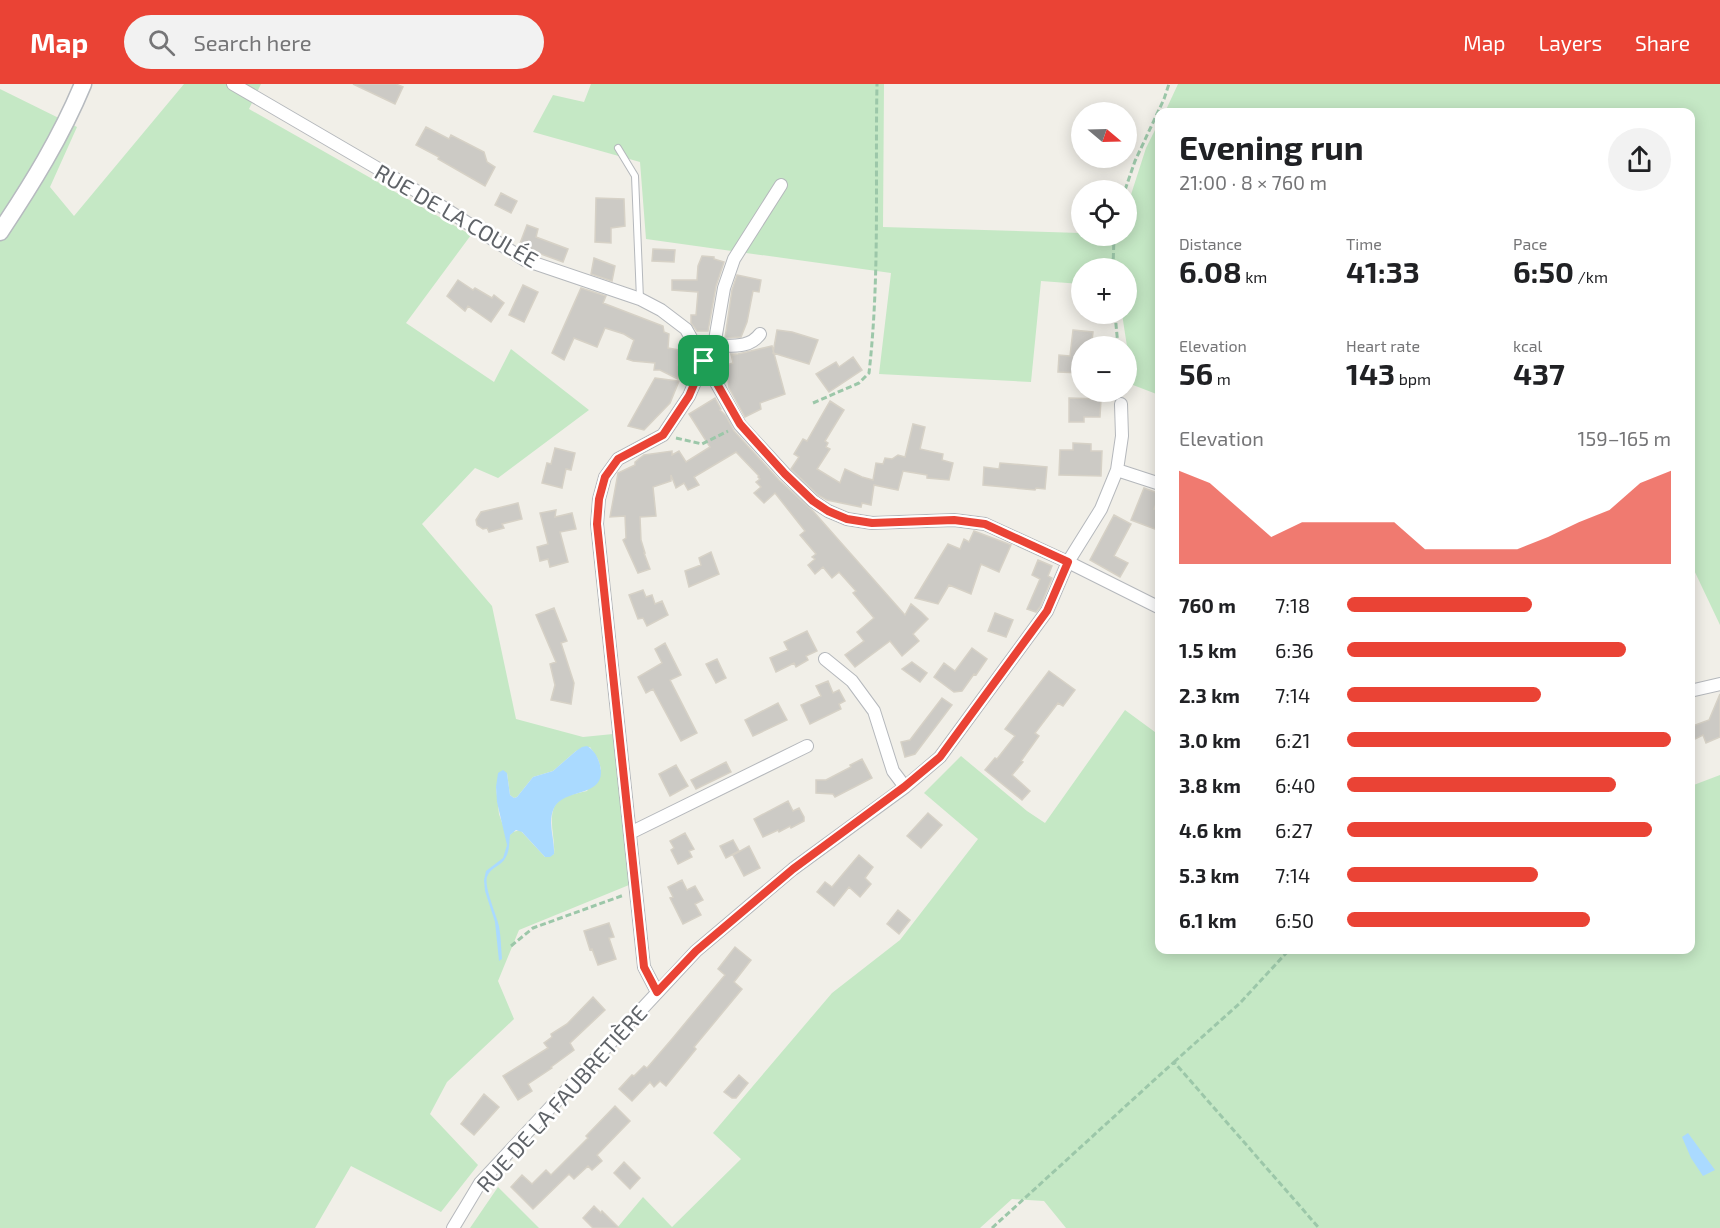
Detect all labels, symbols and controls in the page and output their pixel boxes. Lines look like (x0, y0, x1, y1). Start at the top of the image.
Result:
search box (124, 15, 544, 69)
text: Map (30, 25, 88, 59)
icon: search (145, 26, 178, 59)
text: Search here (193, 29, 312, 55)
text: Map (1463, 30, 1505, 55)
text: Layers (1538, 30, 1602, 55)
text: Share (1635, 30, 1690, 55)
north arrow (1071, 102, 1137, 168)
map controls (1071, 102, 1137, 402)
text: Evening run (1179, 127, 1364, 167)
button: share (1608, 128, 1671, 191)
street label: RUE DE LA COULÉE (371, 158, 543, 272)
text: 21:00 · 8 × 760 m (1179, 170, 1327, 194)
button: locate (1071, 180, 1137, 246)
text: Distance (1179, 234, 1242, 253)
text: Time (1346, 234, 1382, 253)
text: Pace (1513, 234, 1547, 253)
text: 6.08 (1179, 253, 1242, 289)
text: 41:33 (1346, 253, 1420, 289)
text: 6:50 (1513, 253, 1574, 289)
button: + (1071, 258, 1137, 324)
text: km (1242, 267, 1267, 286)
text: /km (1574, 267, 1608, 286)
pin (678, 335, 729, 386)
button: − (1071, 336, 1137, 402)
text: Elevation (1179, 336, 1247, 355)
text: Heart rate (1346, 336, 1420, 355)
text: kcal (1513, 336, 1542, 355)
icon: arrive (687, 344, 720, 377)
text: 56 (1179, 355, 1213, 391)
text: 143 (1346, 355, 1395, 391)
text: 437 (1513, 355, 1565, 391)
text: m (1213, 369, 1231, 388)
text: bpm (1395, 369, 1431, 388)
text: Elevation (1179, 426, 1264, 450)
text: 159–165 m (1578, 426, 1671, 450)
text: 760 m (1179, 593, 1236, 617)
text: 7:18 (1275, 593, 1310, 617)
text: 1.5 km (1179, 638, 1237, 662)
text: 6:36 (1275, 638, 1314, 662)
text: 2.3 km (1179, 683, 1240, 707)
text: 7:14 (1275, 683, 1310, 707)
text: 3.0 km (1179, 728, 1241, 752)
text: 6:21 (1275, 728, 1310, 752)
text: 3.8 km (1179, 773, 1241, 797)
text: 6:40 (1275, 773, 1316, 797)
text: 4.6 km (1179, 818, 1242, 842)
text: 6:27 (1275, 818, 1313, 842)
text: 5.3 km (1179, 863, 1239, 887)
text: 7:14 (1275, 863, 1310, 887)
text: 6.1 km (1179, 908, 1237, 932)
text: 6:50 (1275, 908, 1314, 932)
street label: RUE DE LA FAUBRETIÈRE (470, 999, 652, 1197)

